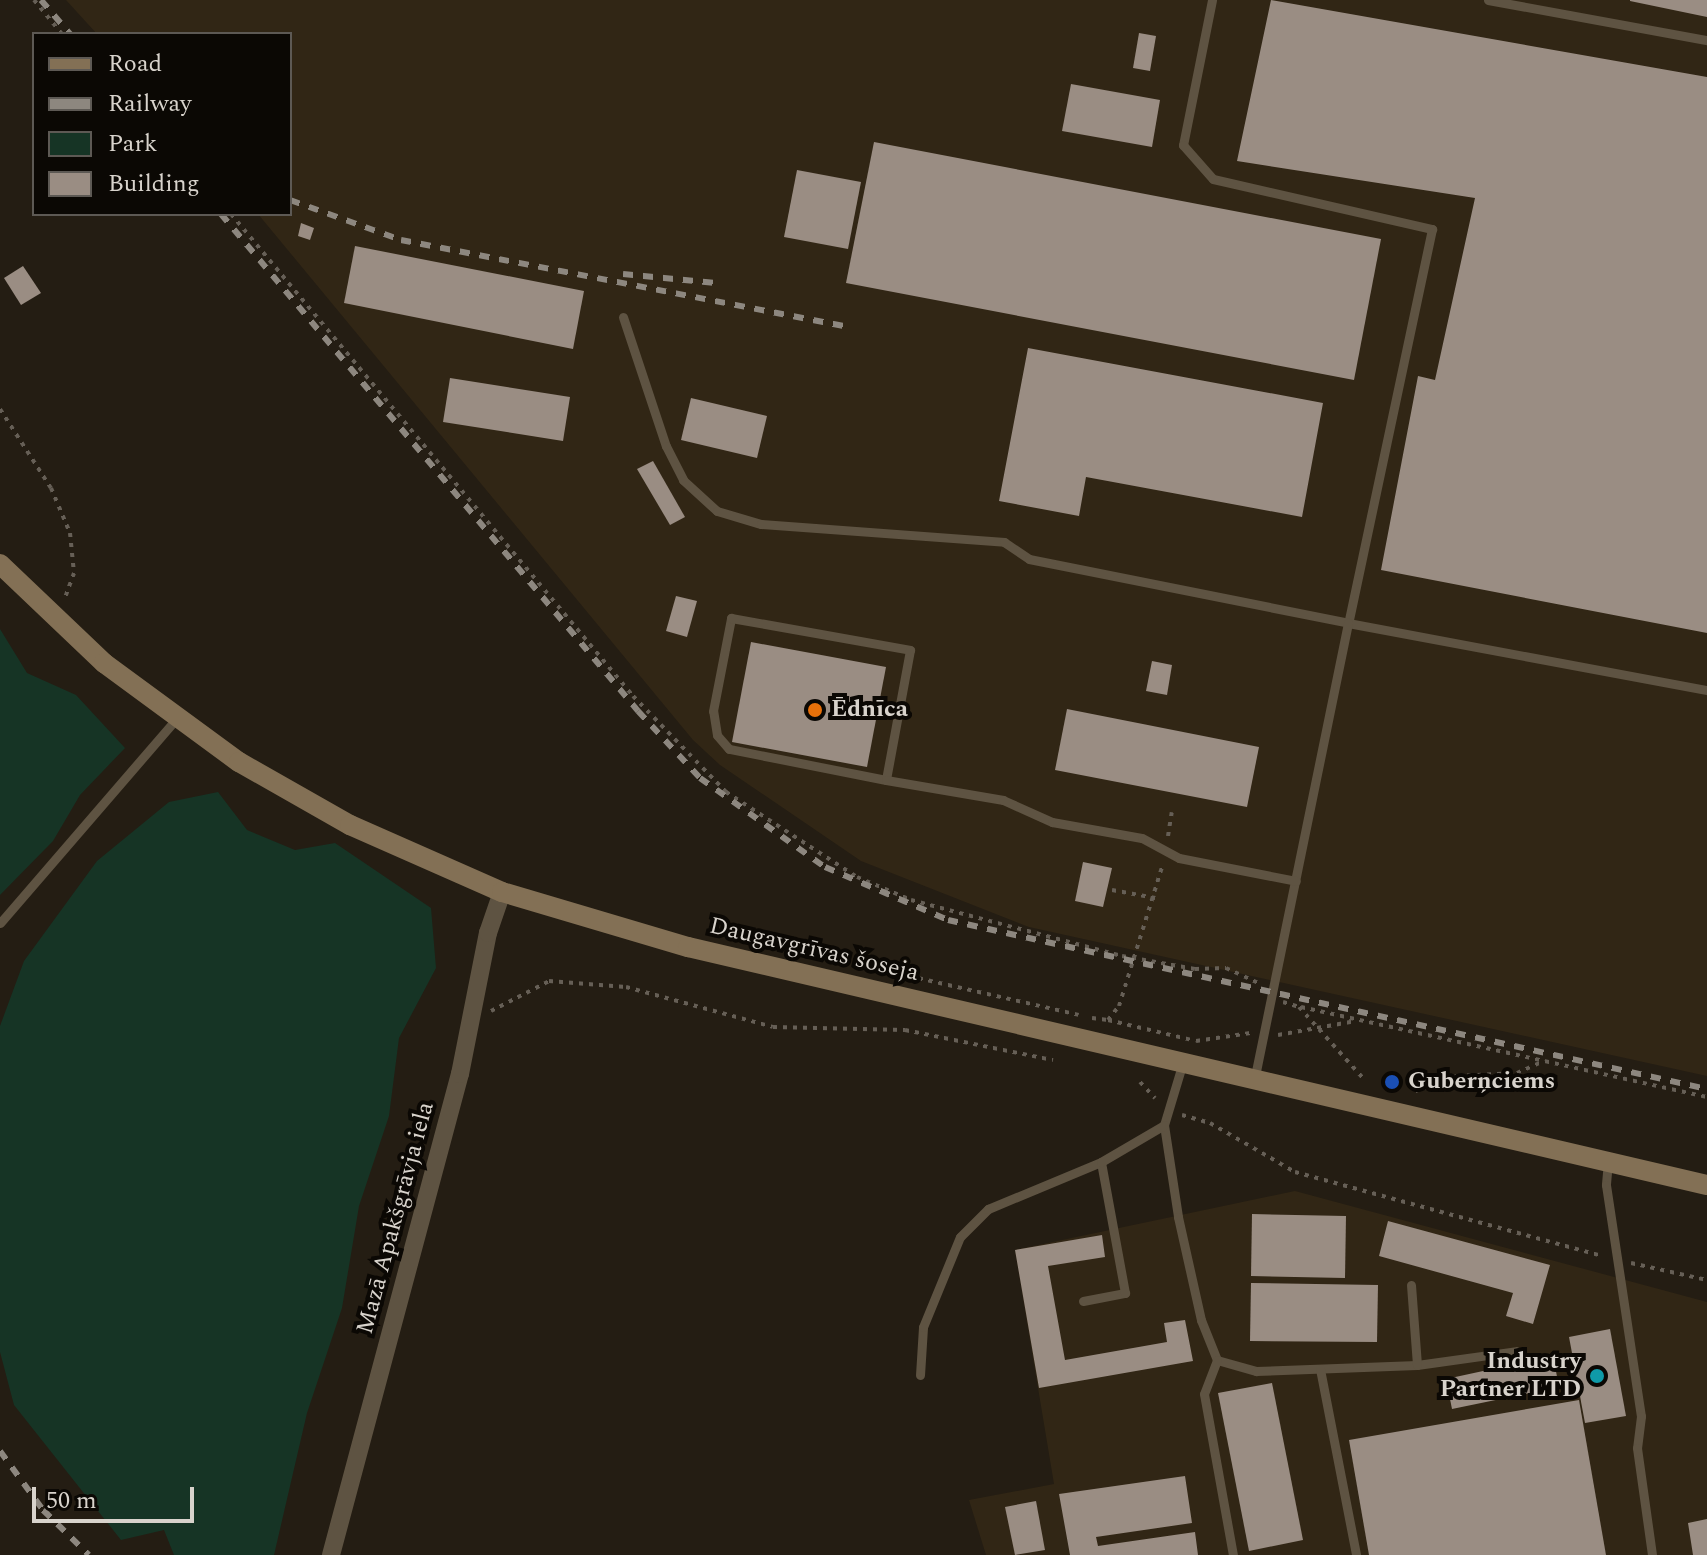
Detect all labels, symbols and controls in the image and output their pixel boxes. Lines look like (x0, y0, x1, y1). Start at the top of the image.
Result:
legend (32, 32, 292, 216)
text: Road (108, 46, 162, 82)
text: Railway (108, 86, 192, 122)
text: Park (108, 126, 158, 162)
text: Building (108, 166, 200, 202)
place label: Ēdnīca (831, 696, 908, 724)
marker: Ēdnīca (806, 701, 824, 719)
street label: Daugavgrīvas šoseja (706, 912, 922, 988)
place label: Guberņciems (1408, 1068, 1555, 1096)
marker: Guberņciems (1383, 1073, 1401, 1091)
street label: Mazā Apakšgrāvja iela (351, 1099, 441, 1337)
place label: Industry Partner LTD (1440, 1348, 1581, 1404)
marker: Industry Partner LTD (1588, 1367, 1606, 1385)
scale bar (36, 1471, 198, 1521)
text: 50 m (46, 1483, 97, 1519)

